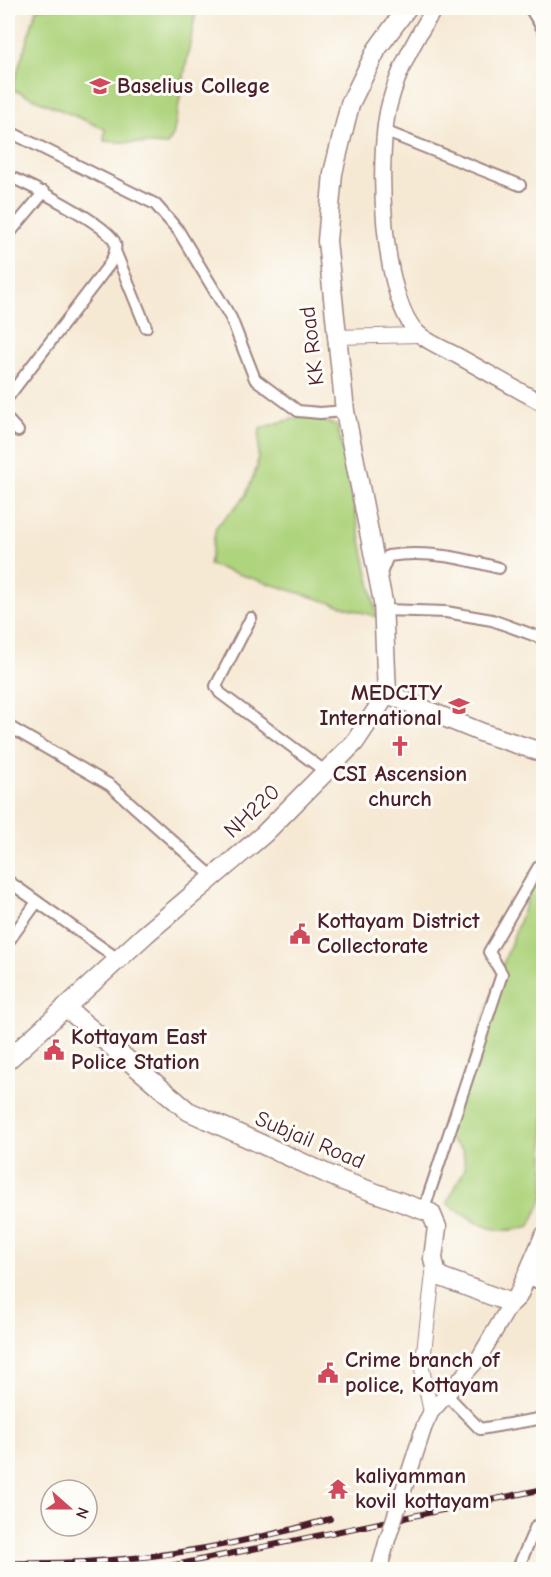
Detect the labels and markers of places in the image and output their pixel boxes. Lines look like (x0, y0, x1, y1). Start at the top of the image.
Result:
place label: Baselius College (117, 73, 270, 99)
school or university icon: Baselius College (88, 74, 112, 98)
place label: MEDCITY International (319, 680, 442, 731)
school or university icon: MEDCITY International (447, 694, 471, 718)
church icon: CSI Ascension church (388, 734, 412, 758)
place label: CSI Ascension church (333, 761, 467, 812)
place label: Kottayam District Collectorate (317, 908, 480, 959)
public building icon: Kottayam District Collectorate (288, 922, 312, 946)
place label: Kottayam East Police Station (71, 1024, 208, 1075)
public building icon: Kottayam East Police Station (42, 1038, 66, 1062)
place label: Crime branch of police, Kottayam (345, 1347, 501, 1398)
public building icon: Crime branch of police, Kottayam (316, 1361, 340, 1385)
place label: kaliyamman kovil kottayam (355, 1463, 490, 1514)
temple icon: kaliyamman kovil kottayam (326, 1477, 350, 1501)

